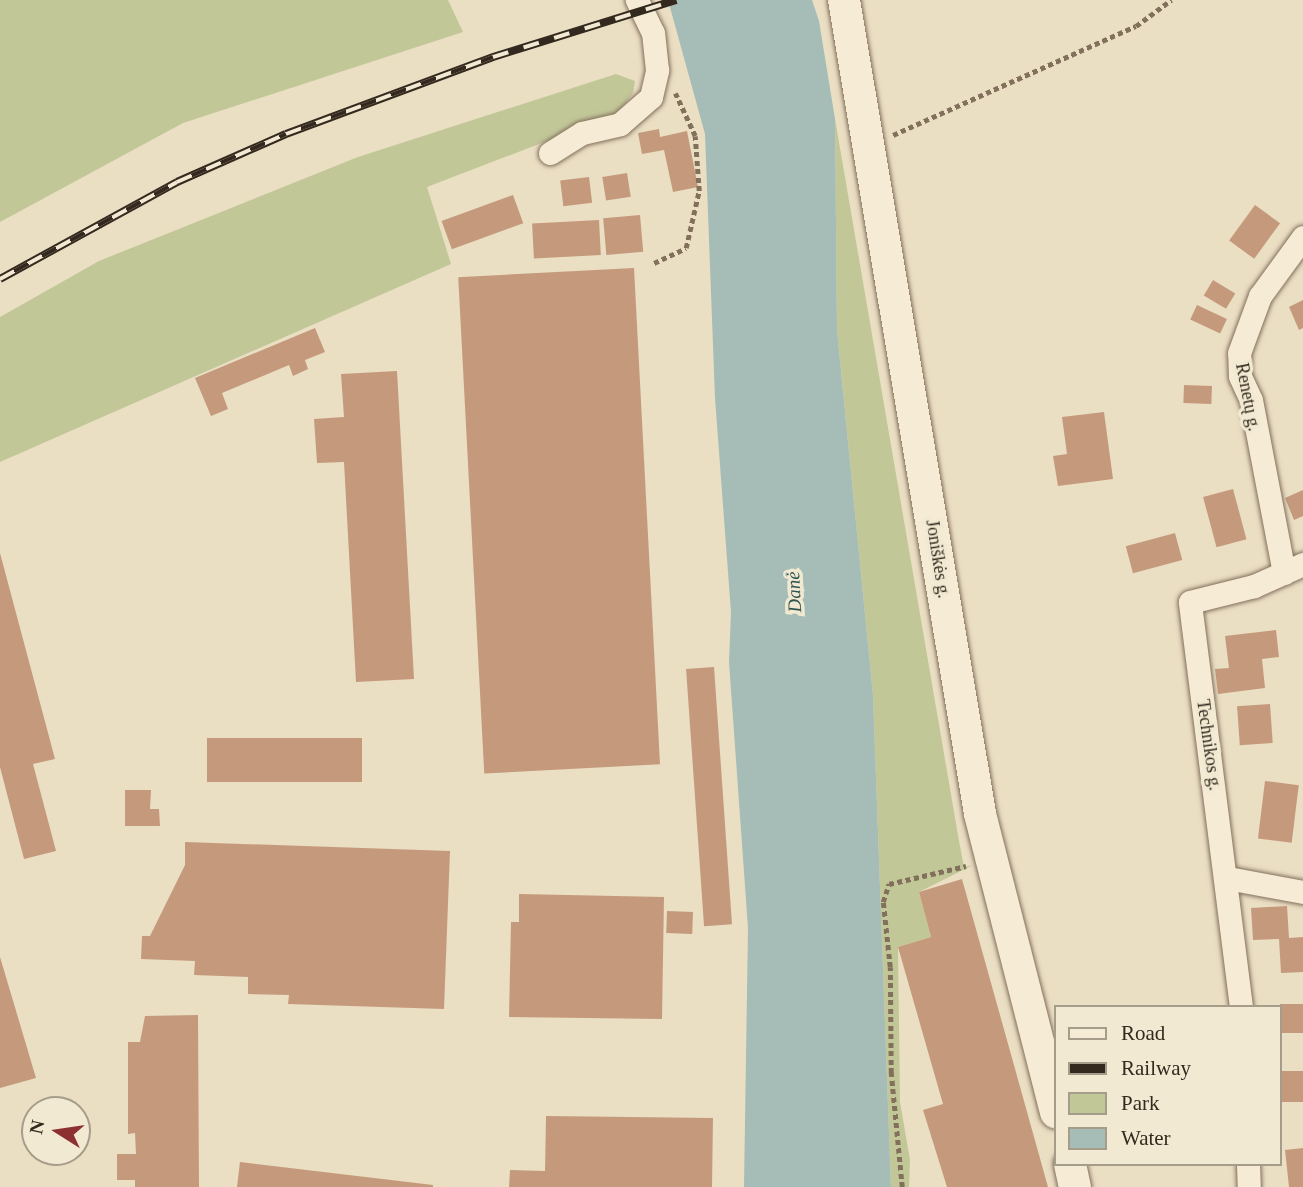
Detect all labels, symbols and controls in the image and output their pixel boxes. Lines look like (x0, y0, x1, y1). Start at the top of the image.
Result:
street label: Renetų g. (1231, 361, 1265, 433)
street label: Joniškės g. (921, 518, 955, 600)
water label: Danė (782, 571, 806, 613)
street label: Technikos g. (1192, 698, 1226, 792)
legend (1054, 1005, 1282, 1166)
text: Road (1121, 1021, 1165, 1045)
text: Railway (1121, 1056, 1191, 1080)
text: Park (1121, 1091, 1160, 1115)
north arrow (21, 1096, 91, 1166)
text: N (25, 1118, 49, 1136)
text: Water (1121, 1126, 1171, 1150)

